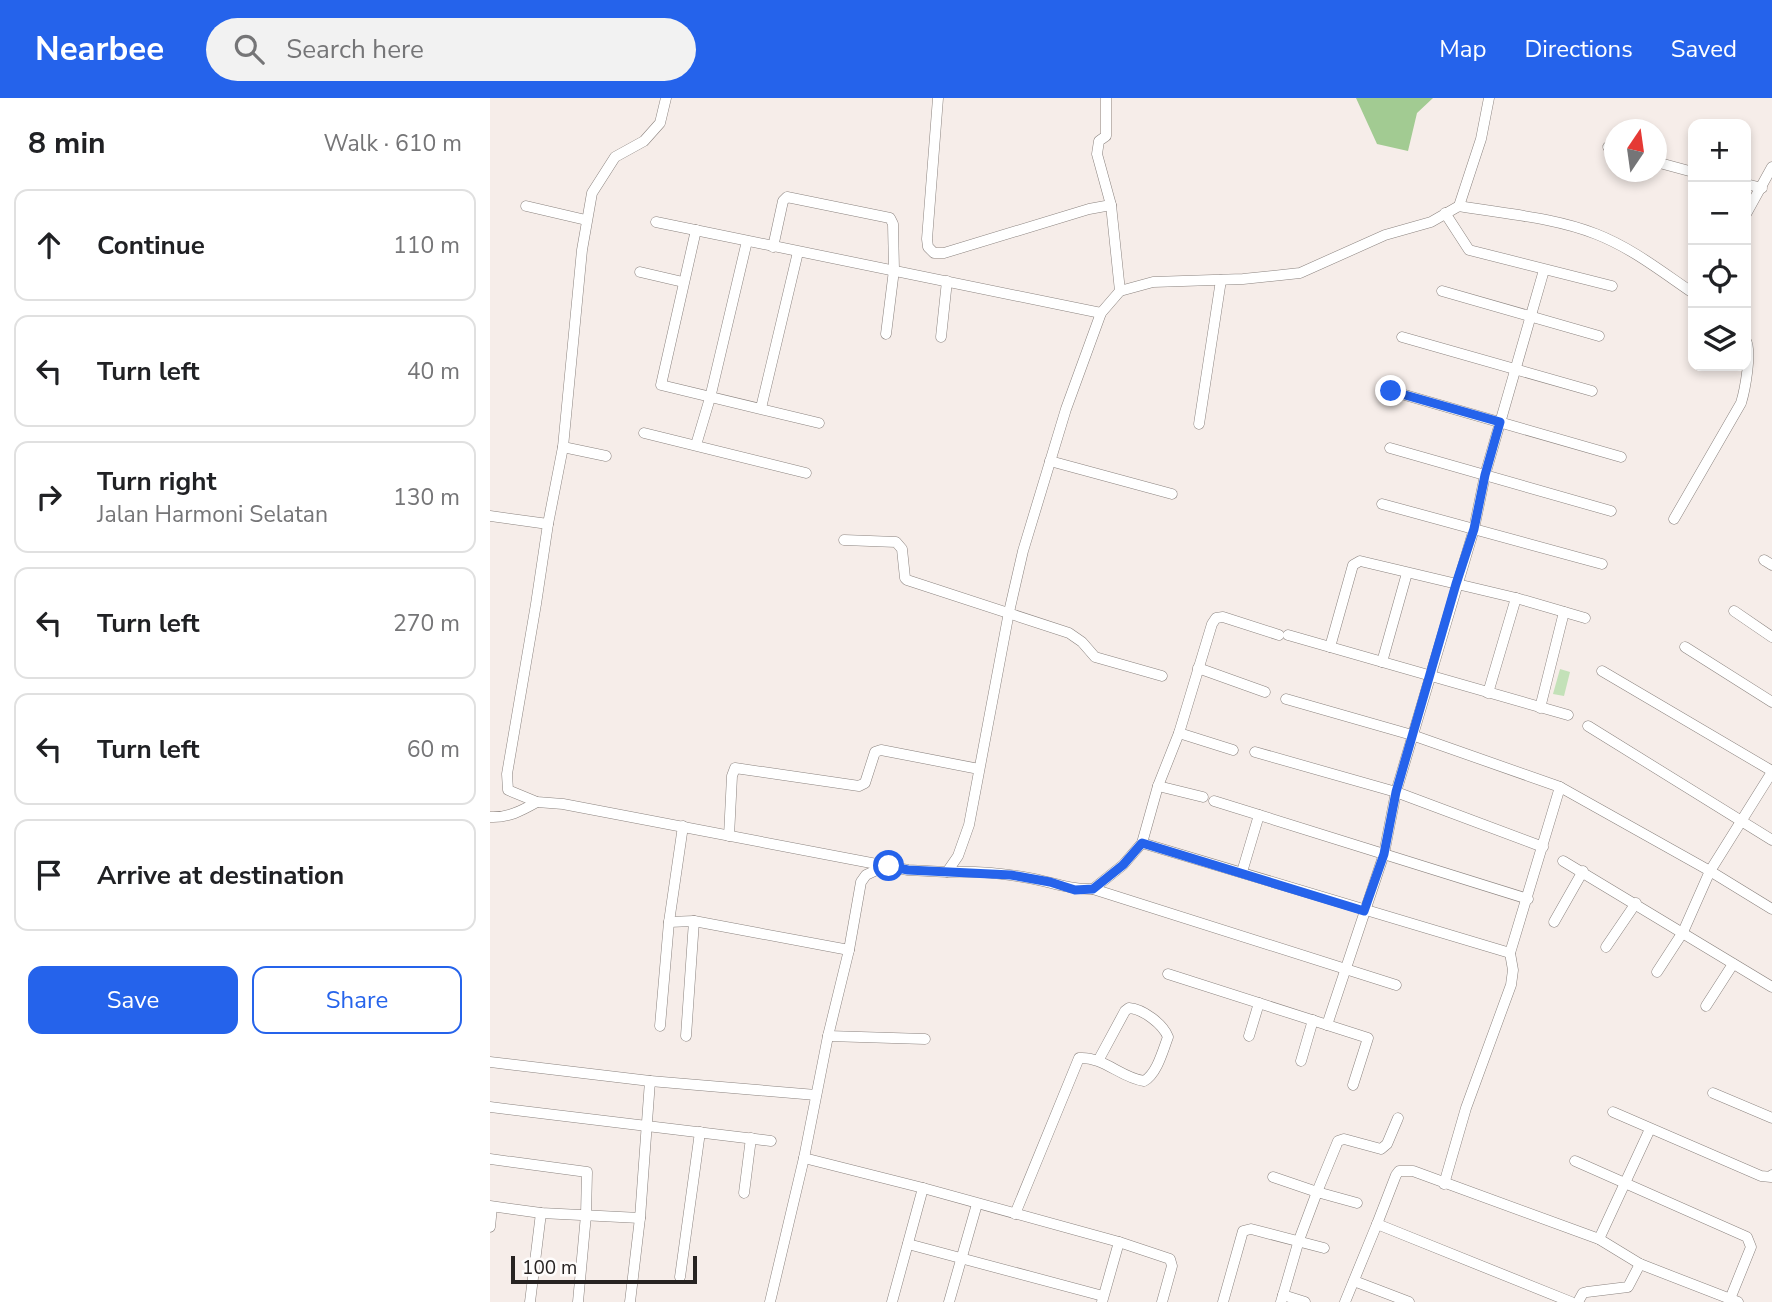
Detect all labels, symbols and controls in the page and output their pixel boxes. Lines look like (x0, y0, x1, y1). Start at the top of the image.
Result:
search box (206, 18, 696, 81)
text: Nearbee (35, 27, 164, 72)
icon: search (230, 30, 268, 68)
text: Search here (286, 32, 424, 67)
text: Map (1439, 33, 1486, 65)
text: Directions (1524, 33, 1633, 65)
text: Saved (1671, 33, 1737, 65)
north arrow (1604, 119, 1667, 182)
map controls (1688, 119, 1751, 371)
button: + (1688, 119, 1751, 182)
text: 8 min (28, 123, 106, 164)
text: Walk · 610 m (323, 128, 462, 159)
button: − (1688, 182, 1751, 245)
icon: ahead (30, 226, 68, 264)
text: Continue (97, 228, 205, 263)
text: 110 m (393, 230, 460, 261)
button: locate (1688, 245, 1751, 308)
button: layers (1688, 308, 1751, 371)
icon: left (30, 352, 68, 390)
text: Turn left (97, 354, 200, 389)
text: 40 m (407, 356, 460, 387)
route end (1375, 375, 1406, 406)
text: Turn right (97, 464, 216, 499)
icon: right (30, 478, 68, 516)
text: 130 m (393, 482, 460, 513)
text: Jalan Harmoni Selatan (97, 499, 328, 530)
icon: left (30, 604, 68, 642)
text: Turn left (97, 606, 200, 641)
text: 270 m (393, 608, 460, 639)
icon: left (30, 730, 68, 768)
text: Turn left (97, 732, 200, 767)
text: 60 m (407, 734, 460, 765)
route start (873, 850, 904, 881)
icon: arrive (30, 856, 68, 894)
text: Arrive at destination (97, 858, 344, 893)
button: Save (28, 966, 238, 1034)
button: Share (252, 966, 462, 1034)
scale bar (511, 1253, 696, 1285)
text: 100 m (522, 1255, 577, 1281)

